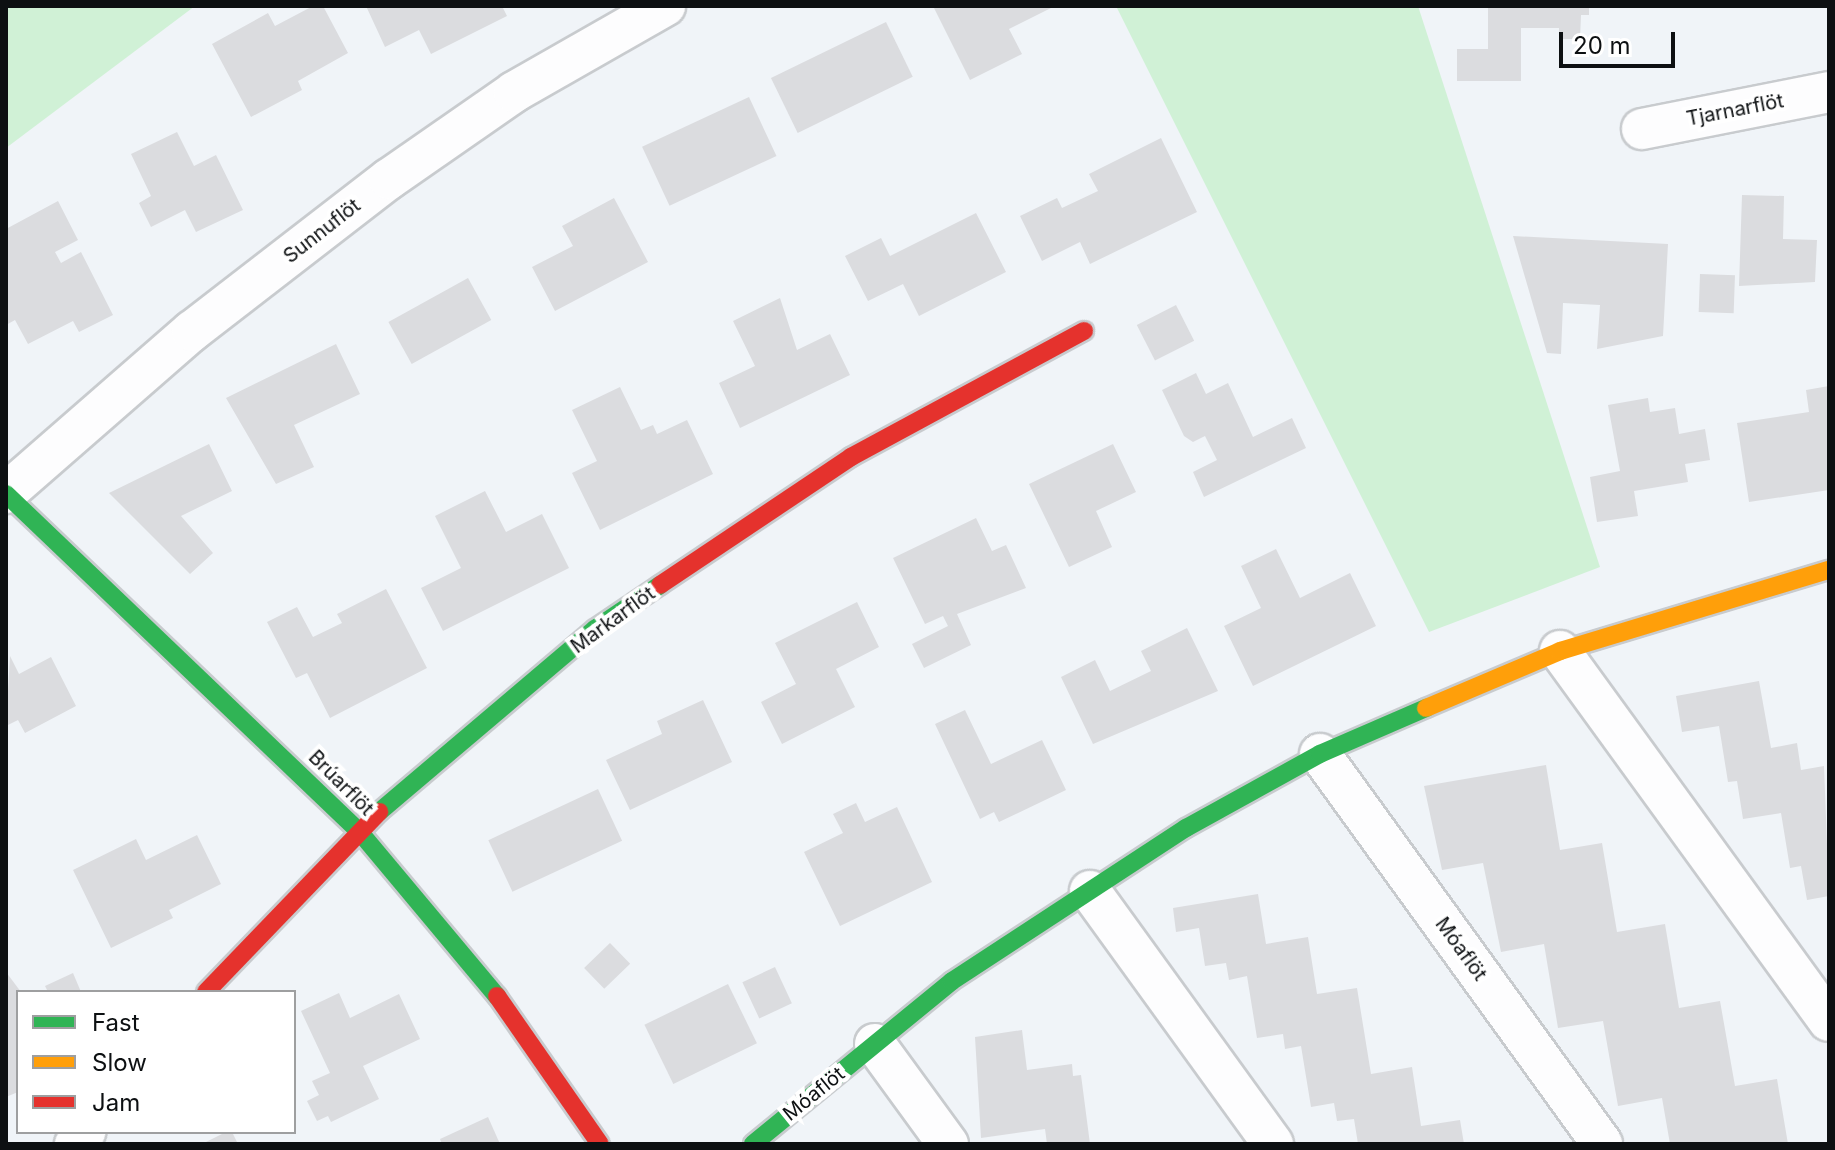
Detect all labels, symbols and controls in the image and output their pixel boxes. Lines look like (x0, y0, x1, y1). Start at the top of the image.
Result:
scale bar (1563, 16, 1679, 66)
text: 20 m (1573, 31, 1631, 60)
street label: Tjarnarflöt (1684, 89, 1786, 131)
street label: Sunnuflöt (279, 194, 365, 268)
street label: Markarflöt (566, 581, 660, 659)
street label: Brúarflöt (303, 745, 379, 821)
street label: Móaflöt (1430, 913, 1492, 985)
legend (16, 990, 296, 1134)
text: Fast (92, 1008, 140, 1037)
text: Slow (92, 1048, 147, 1077)
street label: Móaflöt (778, 1062, 850, 1126)
text: Jam (92, 1088, 140, 1117)

